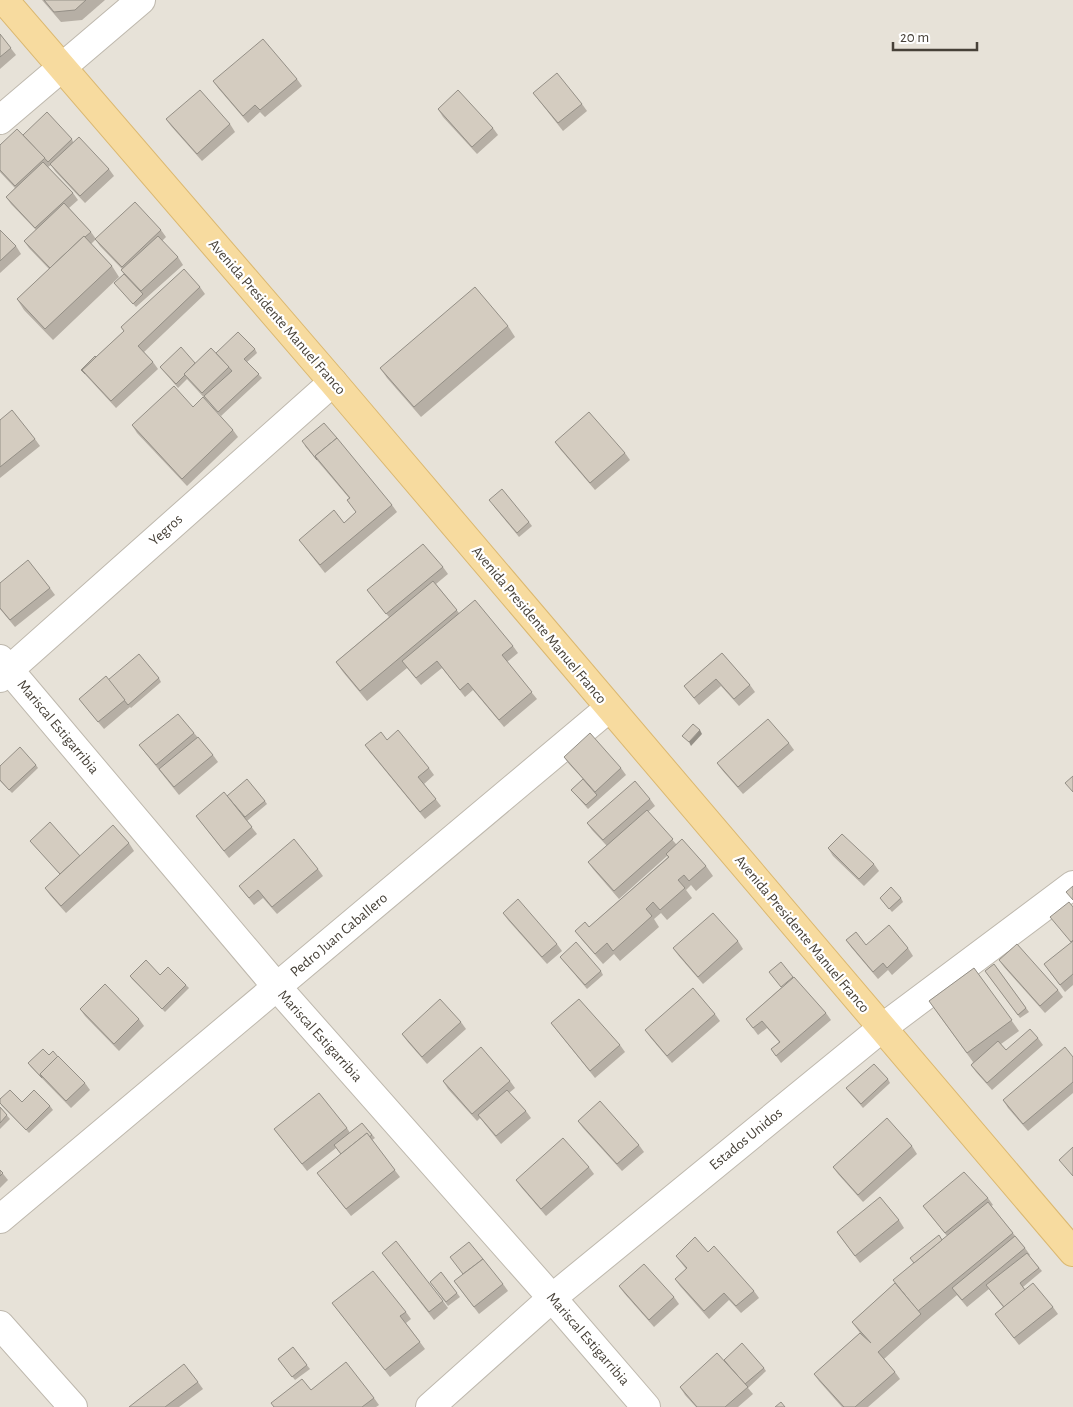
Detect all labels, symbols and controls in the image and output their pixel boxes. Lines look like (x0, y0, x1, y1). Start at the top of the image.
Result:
scale bar (893, 20, 977, 52)
text: 20 m (900, 30, 929, 45)
street label: Avenida Presidente Manuel Franco (206, 237, 348, 397)
street label: Yegros (147, 511, 185, 549)
street label: Avenida Presidente Manuel Franco (469, 544, 609, 706)
street label: Mariscal Estigarribia (14, 677, 102, 777)
street label: Avenida Presidente Manuel Franco (732, 853, 872, 1015)
street label: Pedro Juan Caballero (288, 890, 390, 980)
street label: Mariscal Estigarribia (275, 987, 365, 1085)
street label: Estados Unidos (707, 1105, 785, 1173)
street label: Mariscal Estigarribia (544, 1290, 632, 1388)

